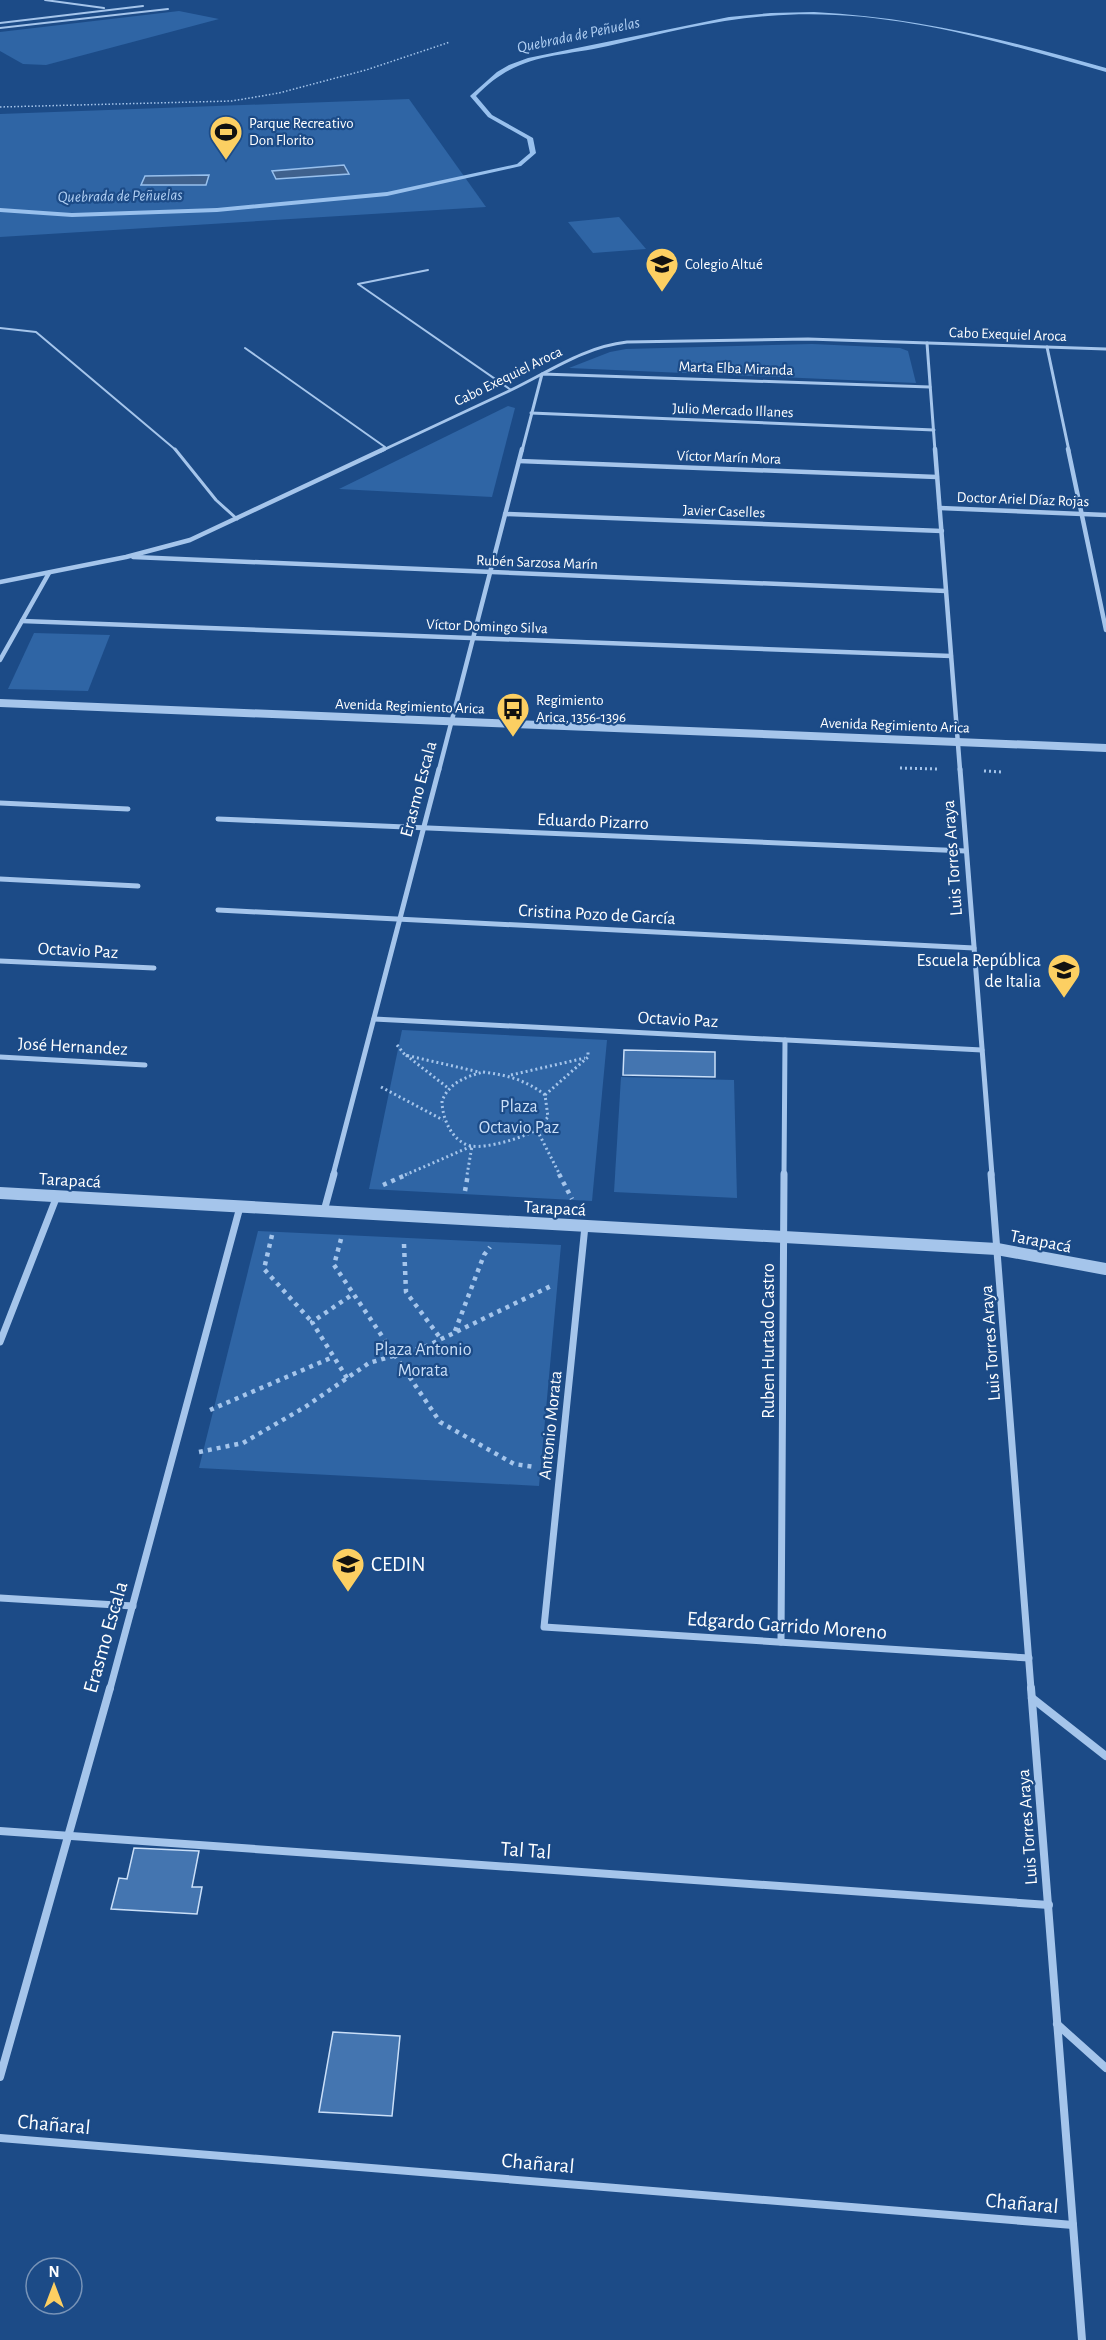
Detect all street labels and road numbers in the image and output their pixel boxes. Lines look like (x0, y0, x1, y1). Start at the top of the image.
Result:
street label: Cabo Exequiel Aroca (949, 325, 1067, 344)
street label: Cabo Exequiel Aroca (452, 344, 565, 409)
street label: Marta Elba Miranda (678, 359, 794, 378)
street label: Julio Mercado Illanes (672, 401, 794, 420)
street label: Víctor Marín Mora (676, 448, 782, 467)
street label: Doctor Ariel Díaz Rojas (956, 490, 1089, 509)
street label: Javier Caselles (683, 503, 765, 520)
street label: Rubén Sarzosa Marín (476, 553, 598, 572)
street label: Víctor Domingo Silva (426, 617, 548, 636)
street label: Avenida Regimiento Arica (335, 696, 485, 717)
street label: Avenida Regimiento Arica (820, 715, 970, 736)
street label: Erasmo Escala (398, 739, 440, 839)
street label: Luis Torres Araya (940, 799, 966, 916)
street label: Eduardo Pizarro (537, 811, 649, 833)
street label: Cristina Pozo de García (518, 902, 676, 928)
street label: Octavio Paz (37, 940, 119, 962)
street label: Octavio Paz (637, 1009, 719, 1031)
street label: José Hernandez (18, 1035, 128, 1059)
street label: Tarapacá (38, 1170, 102, 1192)
street label: Tarapacá (523, 1198, 587, 1220)
street label: Tarapacá (1009, 1227, 1073, 1257)
street label: Ruben Hurtado Castro (760, 1263, 778, 1419)
street label: Luis Torres Araya (978, 1284, 1004, 1401)
street label: Antonio Morata (536, 1370, 566, 1481)
street label: Erasmo Escala (80, 1579, 131, 1695)
street label: Edgardo Garrido Moreno (686, 1608, 888, 1643)
street label: Luis Torres Araya (1015, 1768, 1041, 1885)
street label: Tal Tal (500, 1838, 552, 1863)
street label: Chañaral (17, 2111, 91, 2138)
street label: Chañaral (501, 2150, 575, 2177)
street label: Chañaral (985, 2190, 1059, 2217)

